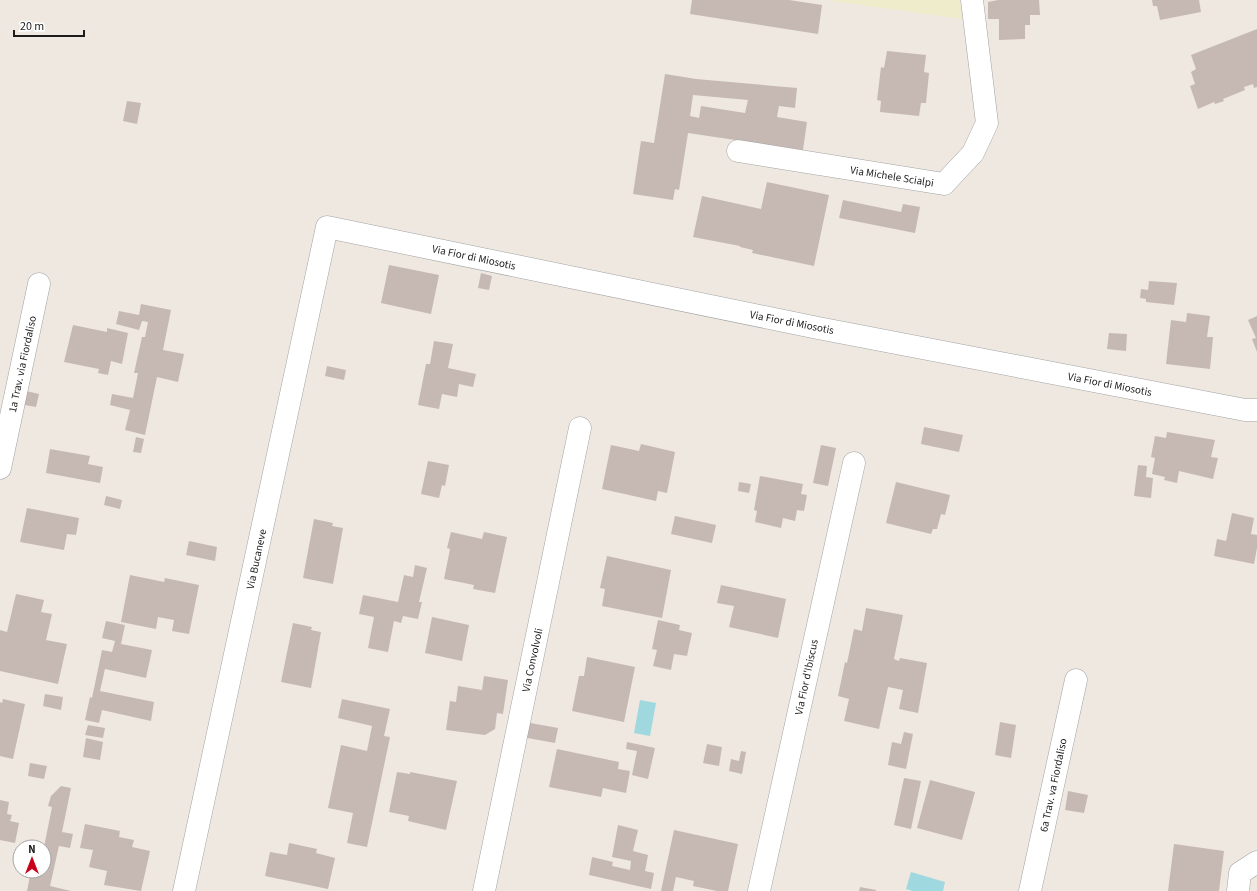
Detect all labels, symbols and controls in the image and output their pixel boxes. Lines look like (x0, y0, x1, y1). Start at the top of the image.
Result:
scale bar (14, 12, 84, 38)
text: 20 m (20, 18, 44, 35)
street label: Via Michele Scialpi (849, 162, 935, 191)
street label: Via Fior di Miosotis (431, 241, 518, 274)
street label: Via Fior di Miosotis (749, 307, 836, 338)
street label: 1a Trav. via Fiordaliso (5, 314, 40, 414)
street label: Via Fior di Miosotis (1067, 369, 1154, 400)
street label: Via Bucaneve (243, 527, 270, 591)
street label: Via Convolvoli (518, 627, 547, 693)
street label: Via Fior d'Ibiscus (791, 638, 822, 716)
street label: 6a Trav. va Fiordaliso (1036, 737, 1071, 833)
north arrow (12, 839, 52, 879)
text: N (28, 842, 36, 857)

